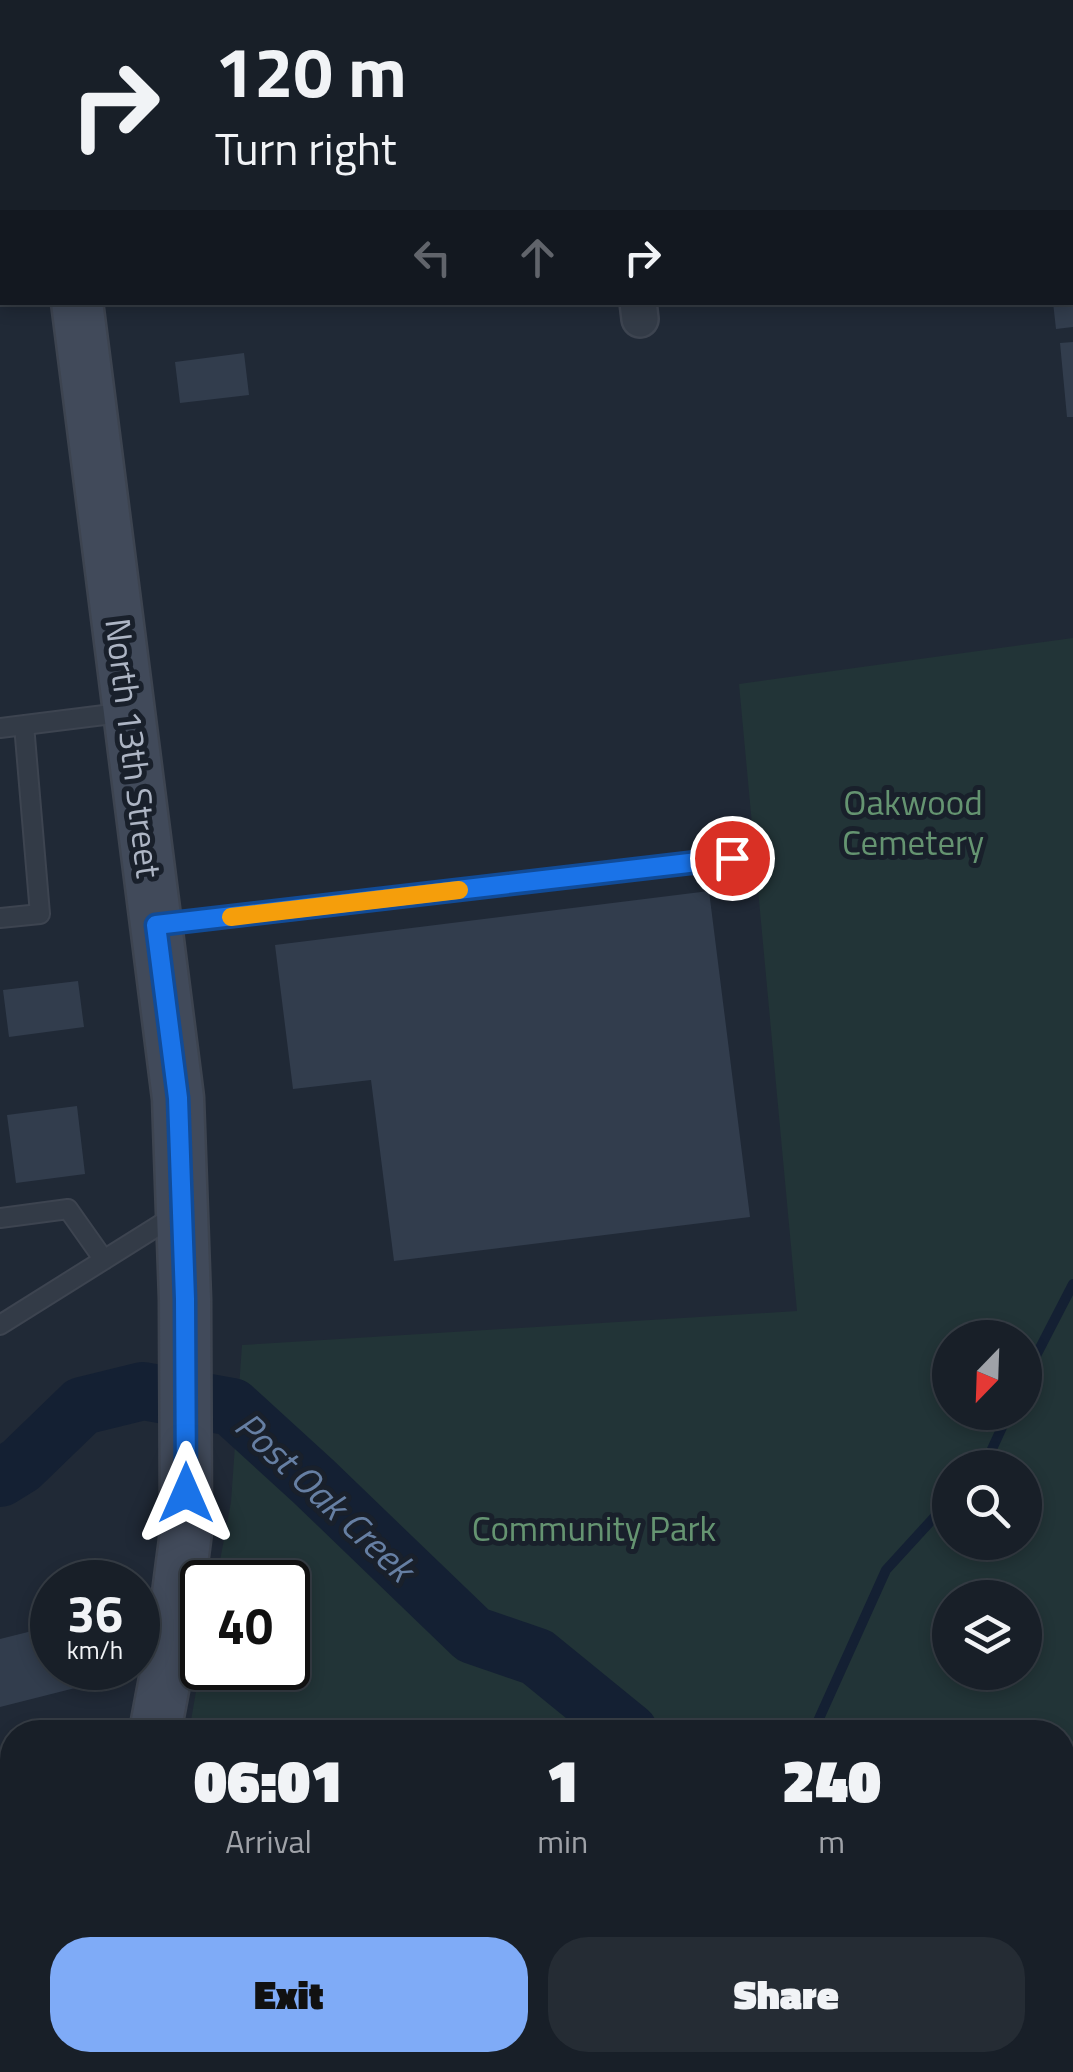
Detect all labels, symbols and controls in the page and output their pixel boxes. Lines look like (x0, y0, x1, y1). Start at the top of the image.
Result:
text: 120 m (215, 18, 407, 124)
icon: right (50, 40, 180, 170)
text: Turn right (215, 114, 397, 182)
icon: left (405, 230, 460, 285)
icon: ahead (510, 230, 565, 285)
icon: right (615, 230, 670, 285)
street label: North 13th Street (91, 615, 177, 881)
park label: Oakwood Cemetery (842, 775, 984, 869)
pin (690, 816, 775, 901)
icon: arrive (705, 831, 760, 886)
north arrow (932, 1320, 1042, 1430)
map controls (932, 1320, 1042, 1690)
water label: Post Oak Creek (222, 1397, 431, 1597)
position arrow (134, 1441, 238, 1545)
button: search (932, 1450, 1042, 1560)
park label: Community Park (472, 1501, 717, 1555)
speed limit sign: 40 (180, 1560, 310, 1690)
text: 36 (67, 1575, 123, 1651)
button: layers (932, 1580, 1042, 1690)
text: km/h (67, 1631, 123, 1669)
text: 06:01 (194, 1734, 343, 1825)
text: 1 (546, 1734, 579, 1825)
text: 240 (782, 1734, 881, 1825)
text: Arrival (225, 1817, 312, 1865)
text: min (537, 1817, 588, 1865)
text: m (818, 1817, 845, 1865)
button: Exit (50, 1937, 528, 2052)
button: Share (548, 1937, 1025, 2052)

